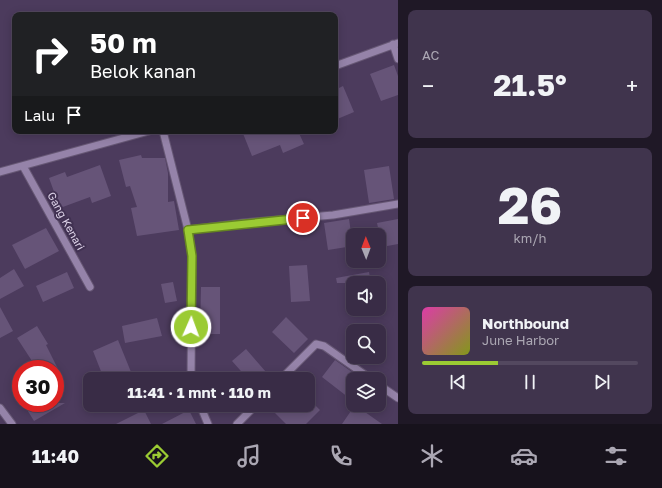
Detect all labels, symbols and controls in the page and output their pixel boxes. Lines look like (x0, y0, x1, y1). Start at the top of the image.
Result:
text: 50 m (90, 26, 157, 59)
icon: right (24, 28, 76, 80)
text: AC (422, 47, 439, 63)
text: Belok kanan (90, 60, 196, 82)
text: 21.5° (493, 67, 567, 103)
text: − (422, 72, 434, 99)
text: + (626, 72, 638, 99)
icon: arrive (63, 104, 85, 126)
text: Lalu (24, 106, 55, 124)
text: 26 (498, 173, 562, 235)
street label: Gang Kenari (45, 190, 88, 252)
pin (286, 201, 320, 235)
icon: arrive (292, 207, 314, 229)
north arrow (346, 228, 386, 268)
map controls (346, 228, 386, 412)
text: km/h (513, 230, 547, 246)
button: sound (346, 276, 386, 316)
position arrow (170, 306, 212, 348)
text: Northbound (482, 314, 569, 332)
button: search (346, 324, 386, 364)
text: June Harbor (482, 332, 559, 348)
speed limit sign: 30 (12, 360, 64, 412)
icon: previous (447, 371, 469, 393)
icon: pause (519, 371, 541, 393)
icon: next (591, 371, 613, 393)
button: layers (346, 372, 386, 412)
text: 11:41 · 1 mnt · 110 m (127, 383, 271, 401)
icon: directions (143, 442, 171, 470)
icon: music (235, 442, 263, 470)
icon: phone (327, 442, 355, 470)
icon: climate (418, 442, 446, 470)
icon: car (510, 442, 538, 470)
icon: filters (602, 442, 630, 470)
text: 11:40 (32, 445, 79, 467)

